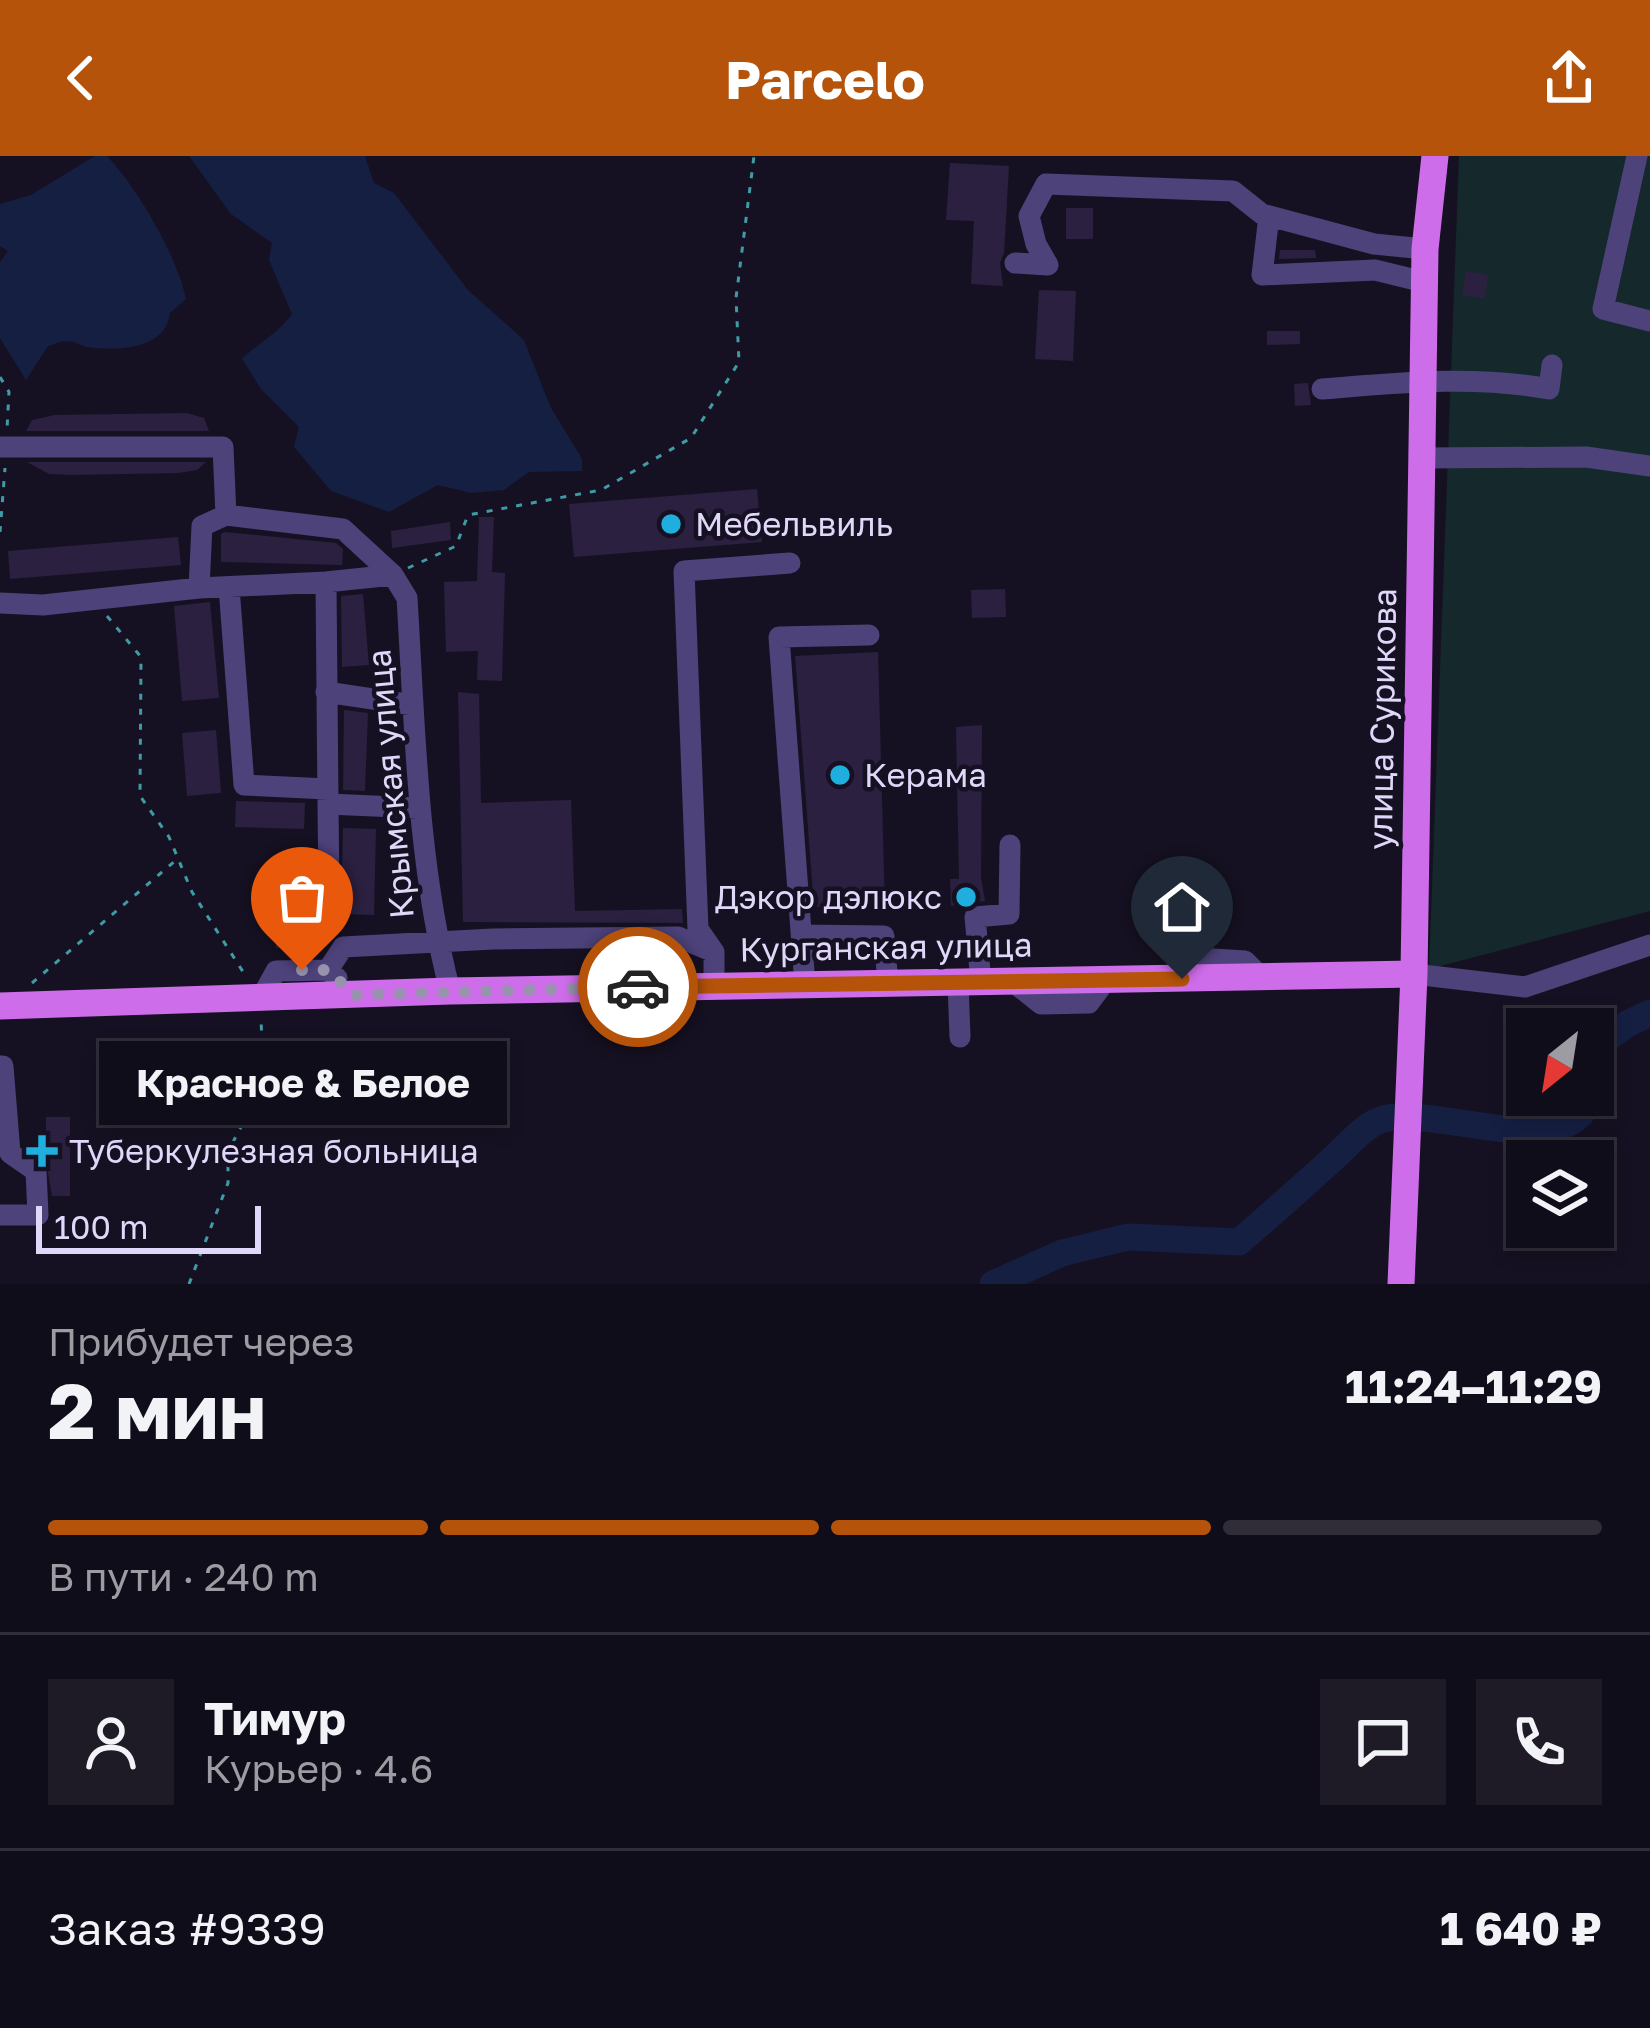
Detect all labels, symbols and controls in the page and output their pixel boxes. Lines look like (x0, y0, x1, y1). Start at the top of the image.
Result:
icon: back (48, 45, 114, 111)
icon: share (1536, 45, 1602, 111)
text: Parcelo (725, 46, 925, 111)
place label: Мебельвиль (695, 504, 893, 543)
marker: Мебельвиль (658, 511, 684, 537)
street label: улица Сурикова (1360, 588, 1403, 850)
street label: Крымская улица (358, 648, 421, 920)
place label: Керама (864, 755, 987, 794)
marker: Керама (827, 762, 853, 788)
pin (251, 847, 353, 970)
pin (1131, 856, 1233, 979)
icon: bag (269, 865, 335, 931)
icon: home (1149, 874, 1215, 940)
place label: Дэкор дэлюкс (715, 877, 942, 916)
marker: Дэкор дэлюкс (953, 884, 979, 910)
street label: Курганская улица (739, 924, 1033, 969)
courier (578, 927, 698, 1047)
icon: car (605, 954, 671, 1020)
north arrow (1506, 1008, 1614, 1116)
map controls (1506, 1008, 1614, 1248)
callout: Красное & Белое (98, 1042, 506, 1126)
text: Красное & Белое (136, 1059, 470, 1106)
place label: Туберкулезная больница (69, 1131, 479, 1170)
marker: Туберкулезная больница (26, 1135, 58, 1167)
button: layers (1506, 1140, 1614, 1248)
scale bar (36, 1200, 261, 1253)
text: 100 m (54, 1207, 148, 1246)
text: Прибудет через (48, 1318, 354, 1365)
text: 11:24–11:29 (1345, 1359, 1602, 1413)
text: 2 мин (48, 1363, 266, 1456)
text: В пути · 240 m (48, 1553, 319, 1600)
button: person (48, 1679, 174, 1805)
button: chat (1320, 1679, 1446, 1805)
button: phone (1476, 1679, 1602, 1805)
text: Тимур (204, 1691, 346, 1745)
text: Курьер · 4.6 (204, 1745, 433, 1792)
text: Заказ #9339 (48, 1901, 326, 1955)
text: 1 640 ₽ (1440, 1901, 1602, 1955)

